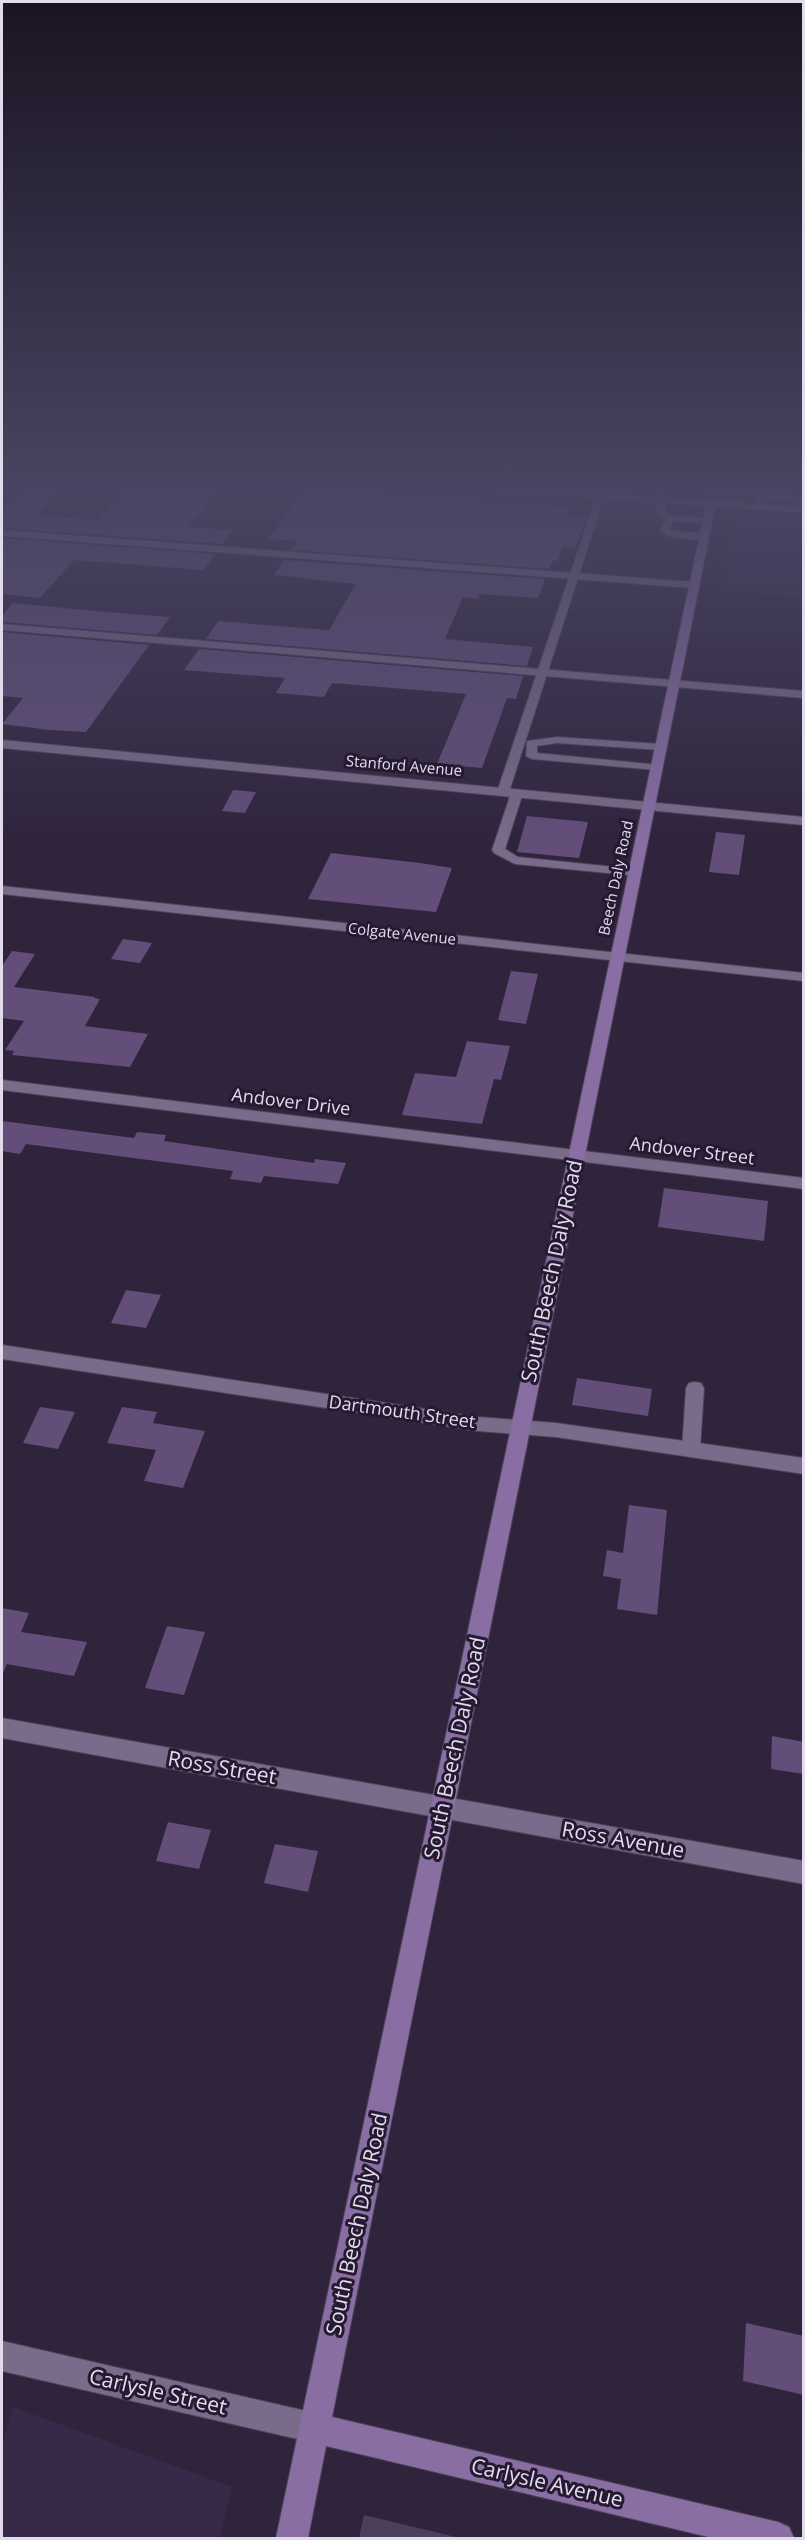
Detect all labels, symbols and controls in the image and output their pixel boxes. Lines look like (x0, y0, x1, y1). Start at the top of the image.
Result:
street label: Stanford Avenue (345, 750, 463, 780)
street label: Beech Daly Road (593, 818, 637, 937)
street label: Colgate Avenue (347, 917, 457, 949)
street label: Andover Drive (230, 1082, 352, 1120)
street label: Andover Street (628, 1130, 756, 1170)
street label: South Beech Daly Road (514, 1157, 588, 1385)
street label: Dartmouth Street (327, 1389, 477, 1433)
street label: South Beech Daly Road (417, 1634, 491, 1862)
street label: Ross Street (166, 1744, 279, 1790)
street label: Ross Avenue (560, 1814, 687, 1864)
street label: South Beech Daly Road (319, 2110, 393, 2338)
street label: Carlysle Street (87, 2362, 230, 2420)
street label: Carlysle Avenue (469, 2451, 626, 2513)

